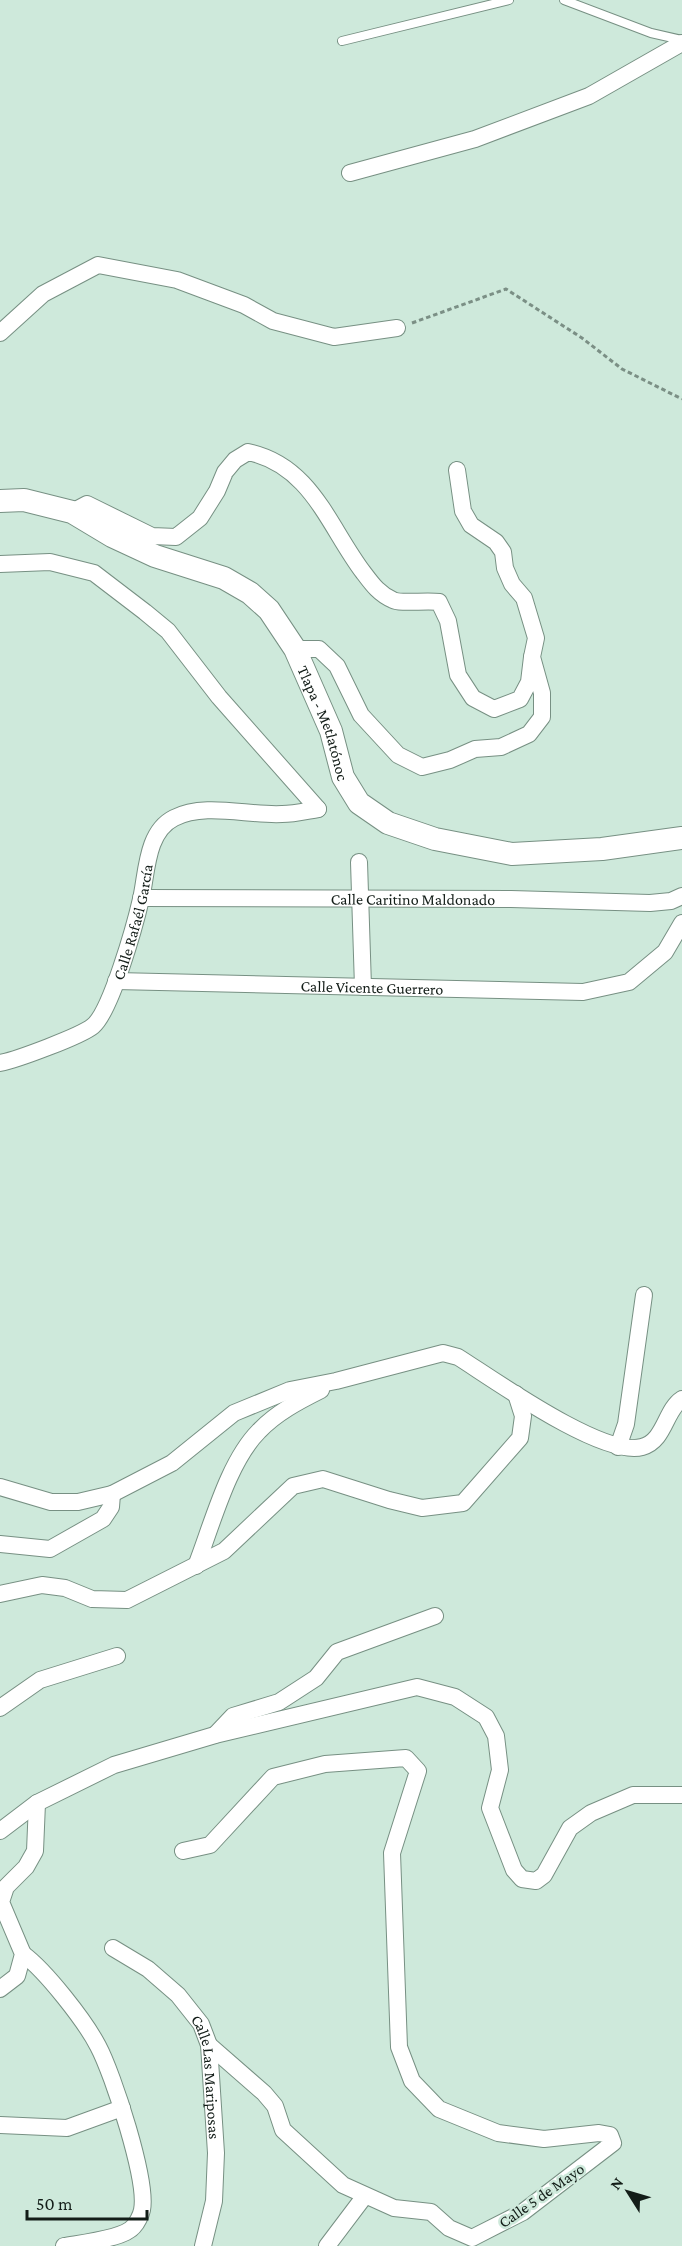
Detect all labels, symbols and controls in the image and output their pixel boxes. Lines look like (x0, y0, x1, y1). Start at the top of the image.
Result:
street label: Tlapa - Metlatónoc (294, 663, 352, 783)
street label: Calle Rafaél García (110, 862, 156, 982)
street label: Calle Caritino Maldonado (331, 891, 495, 908)
street label: Calle Vicente Guerrero (300, 977, 443, 998)
street label: Calle Las Mariposas (188, 2011, 223, 2140)
street label: Calle 5 de Mayo (495, 2160, 588, 2232)
north arrow (598, 2162, 658, 2222)
text: N (606, 2174, 627, 2193)
scale bar (27, 2183, 147, 2221)
text: 50 m (36, 2194, 73, 2214)

